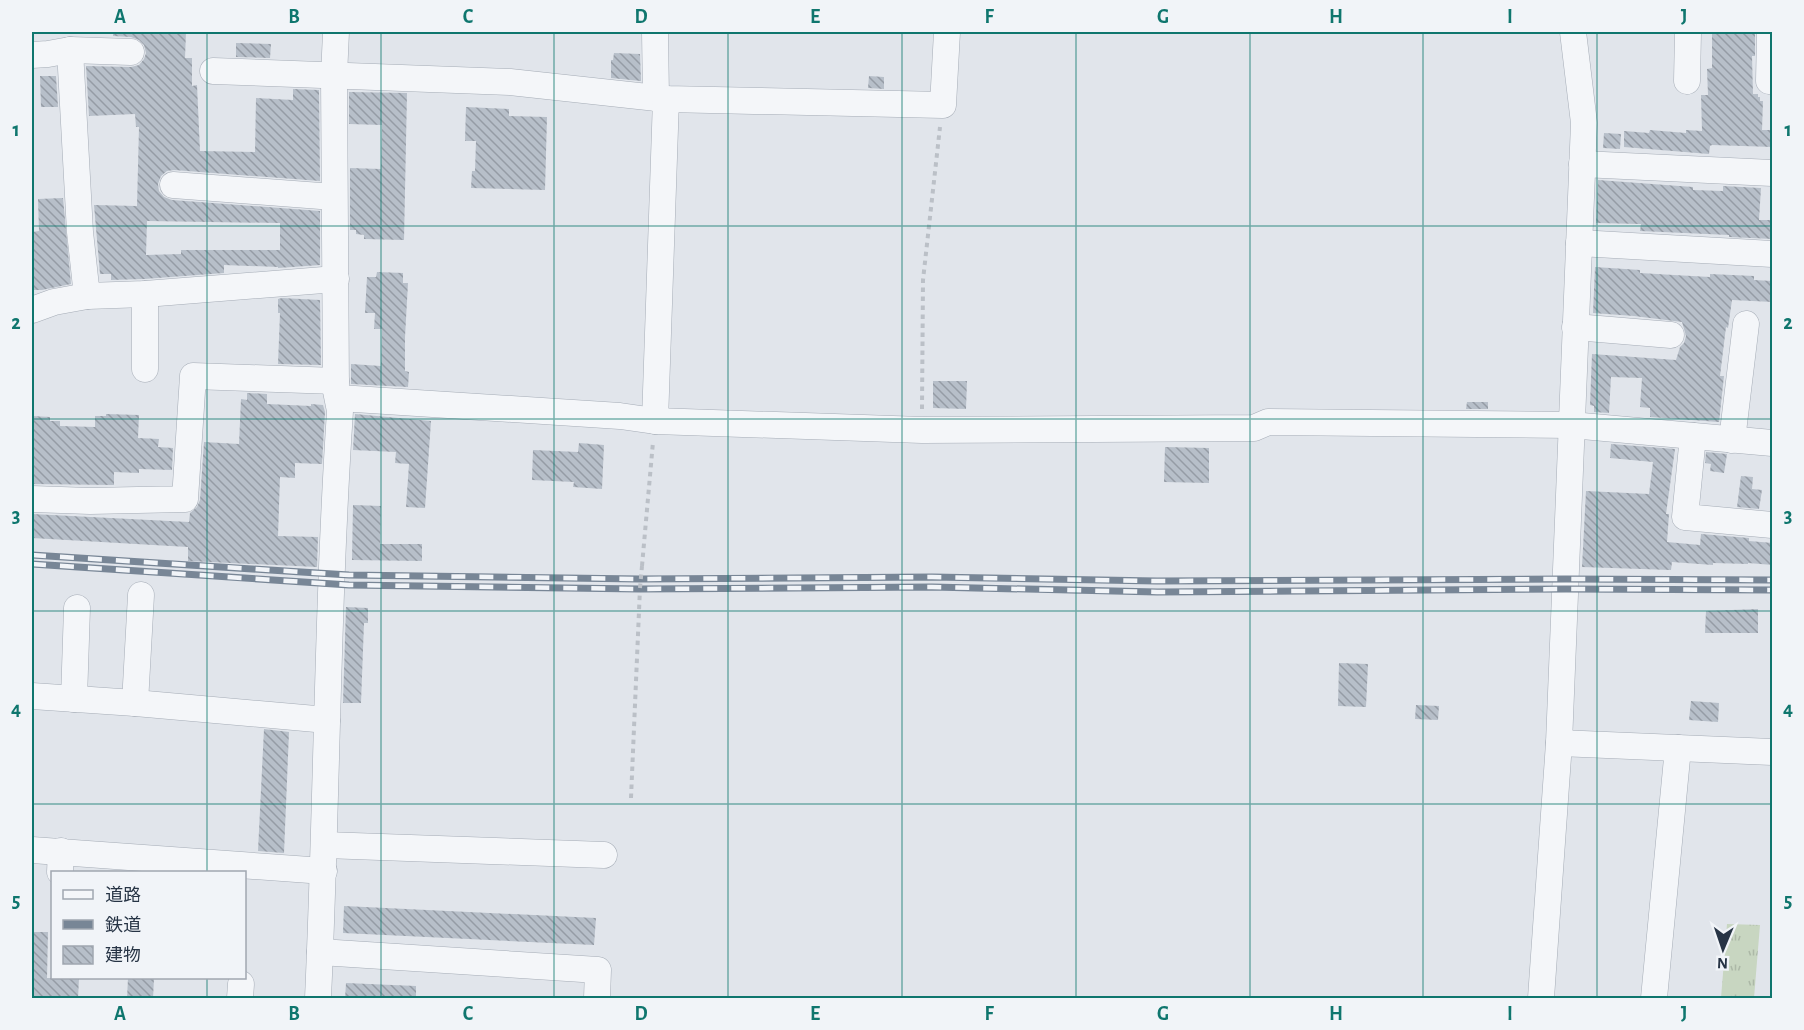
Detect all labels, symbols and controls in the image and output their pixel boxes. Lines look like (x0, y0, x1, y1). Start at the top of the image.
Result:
text: A (114, 7, 126, 27)
text: B (288, 7, 300, 27)
text: C (463, 7, 474, 27)
text: D (634, 7, 648, 27)
text: E (810, 7, 820, 27)
text: F (984, 7, 994, 27)
text: G (1157, 7, 1169, 27)
text: H (1329, 7, 1343, 27)
text: I (1507, 7, 1513, 27)
text: J (1681, 7, 1687, 27)
text: 1 (12, 120, 20, 140)
text: 1 (1784, 120, 1792, 140)
text: 2 (11, 313, 21, 333)
text: 2 (1783, 313, 1793, 333)
text: 3 (12, 506, 20, 526)
text: 3 (1784, 506, 1792, 526)
text: 4 (11, 699, 21, 719)
text: 4 (1783, 699, 1793, 719)
legend (51, 871, 246, 979)
text: 道路 (105, 885, 141, 905)
text: 5 (12, 891, 20, 911)
text: 5 (1784, 891, 1792, 911)
text: 鉄道 (105, 915, 141, 935)
north arrow (1693, 919, 1753, 979)
text: 建物 (105, 945, 141, 965)
text: N (1717, 955, 1728, 971)
text: A (114, 1004, 126, 1024)
text: B (288, 1004, 300, 1024)
text: C (463, 1004, 474, 1024)
text: D (634, 1004, 648, 1024)
text: E (810, 1004, 820, 1024)
text: F (984, 1004, 994, 1024)
text: G (1157, 1004, 1169, 1024)
text: H (1329, 1004, 1343, 1024)
text: I (1507, 1004, 1513, 1024)
text: J (1681, 1004, 1687, 1024)

